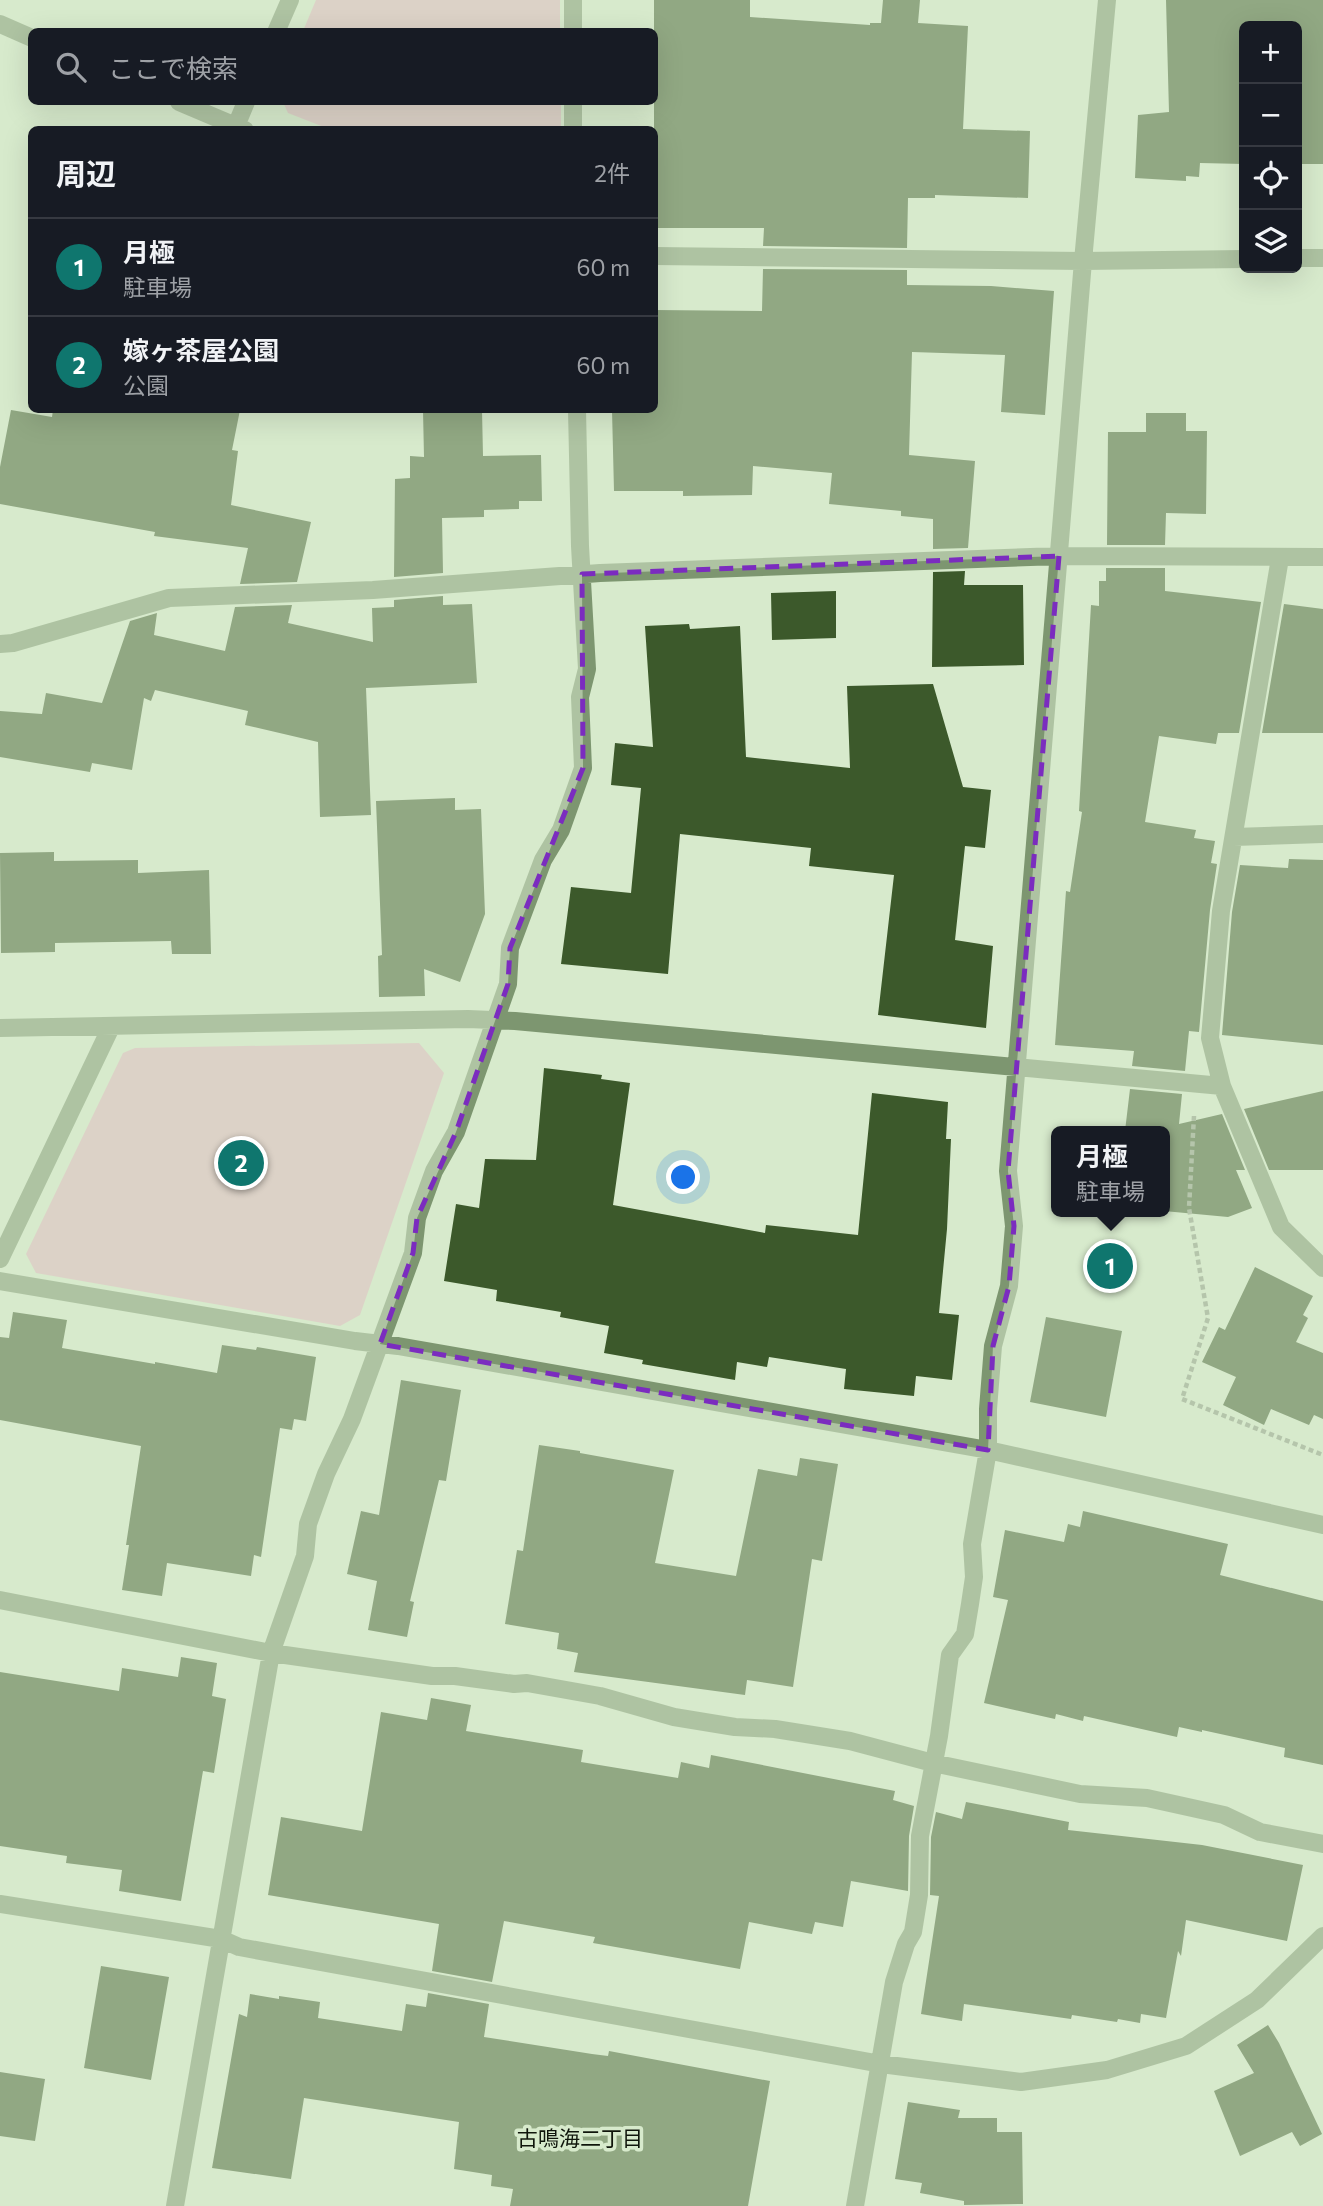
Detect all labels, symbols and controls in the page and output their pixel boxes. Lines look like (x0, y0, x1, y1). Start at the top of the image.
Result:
map controls (1239, 21, 1302, 273)
button: + (1239, 21, 1302, 84)
search box (28, 28, 658, 105)
icon: search (52, 48, 90, 86)
text: ここで検索 (108, 52, 238, 83)
button: − (1239, 84, 1302, 147)
button: locate (1239, 147, 1302, 210)
text: 周辺 (56, 154, 116, 191)
text: 2件 (594, 159, 630, 187)
button: layers (1239, 210, 1302, 273)
text: 月極 (123, 236, 175, 267)
text: 1 (74, 253, 84, 281)
text: 60 m (577, 253, 630, 281)
text: 駐車場 (123, 273, 192, 301)
text: 嫁ヶ茶屋公園 (123, 334, 279, 365)
text: 2 (72, 351, 86, 379)
text: 60 m (577, 351, 630, 379)
text: 公園 (123, 371, 169, 399)
popup (1051, 1126, 1170, 1217)
pin: 2 (218, 1137, 264, 1189)
text: 月極 (1076, 1140, 1128, 1171)
your location (666, 1160, 700, 1194)
text: 駐車場 (1076, 1177, 1145, 1205)
pin: 1 (1087, 1240, 1133, 1292)
district label: 古鳴海二丁目 (517, 2125, 643, 2150)

